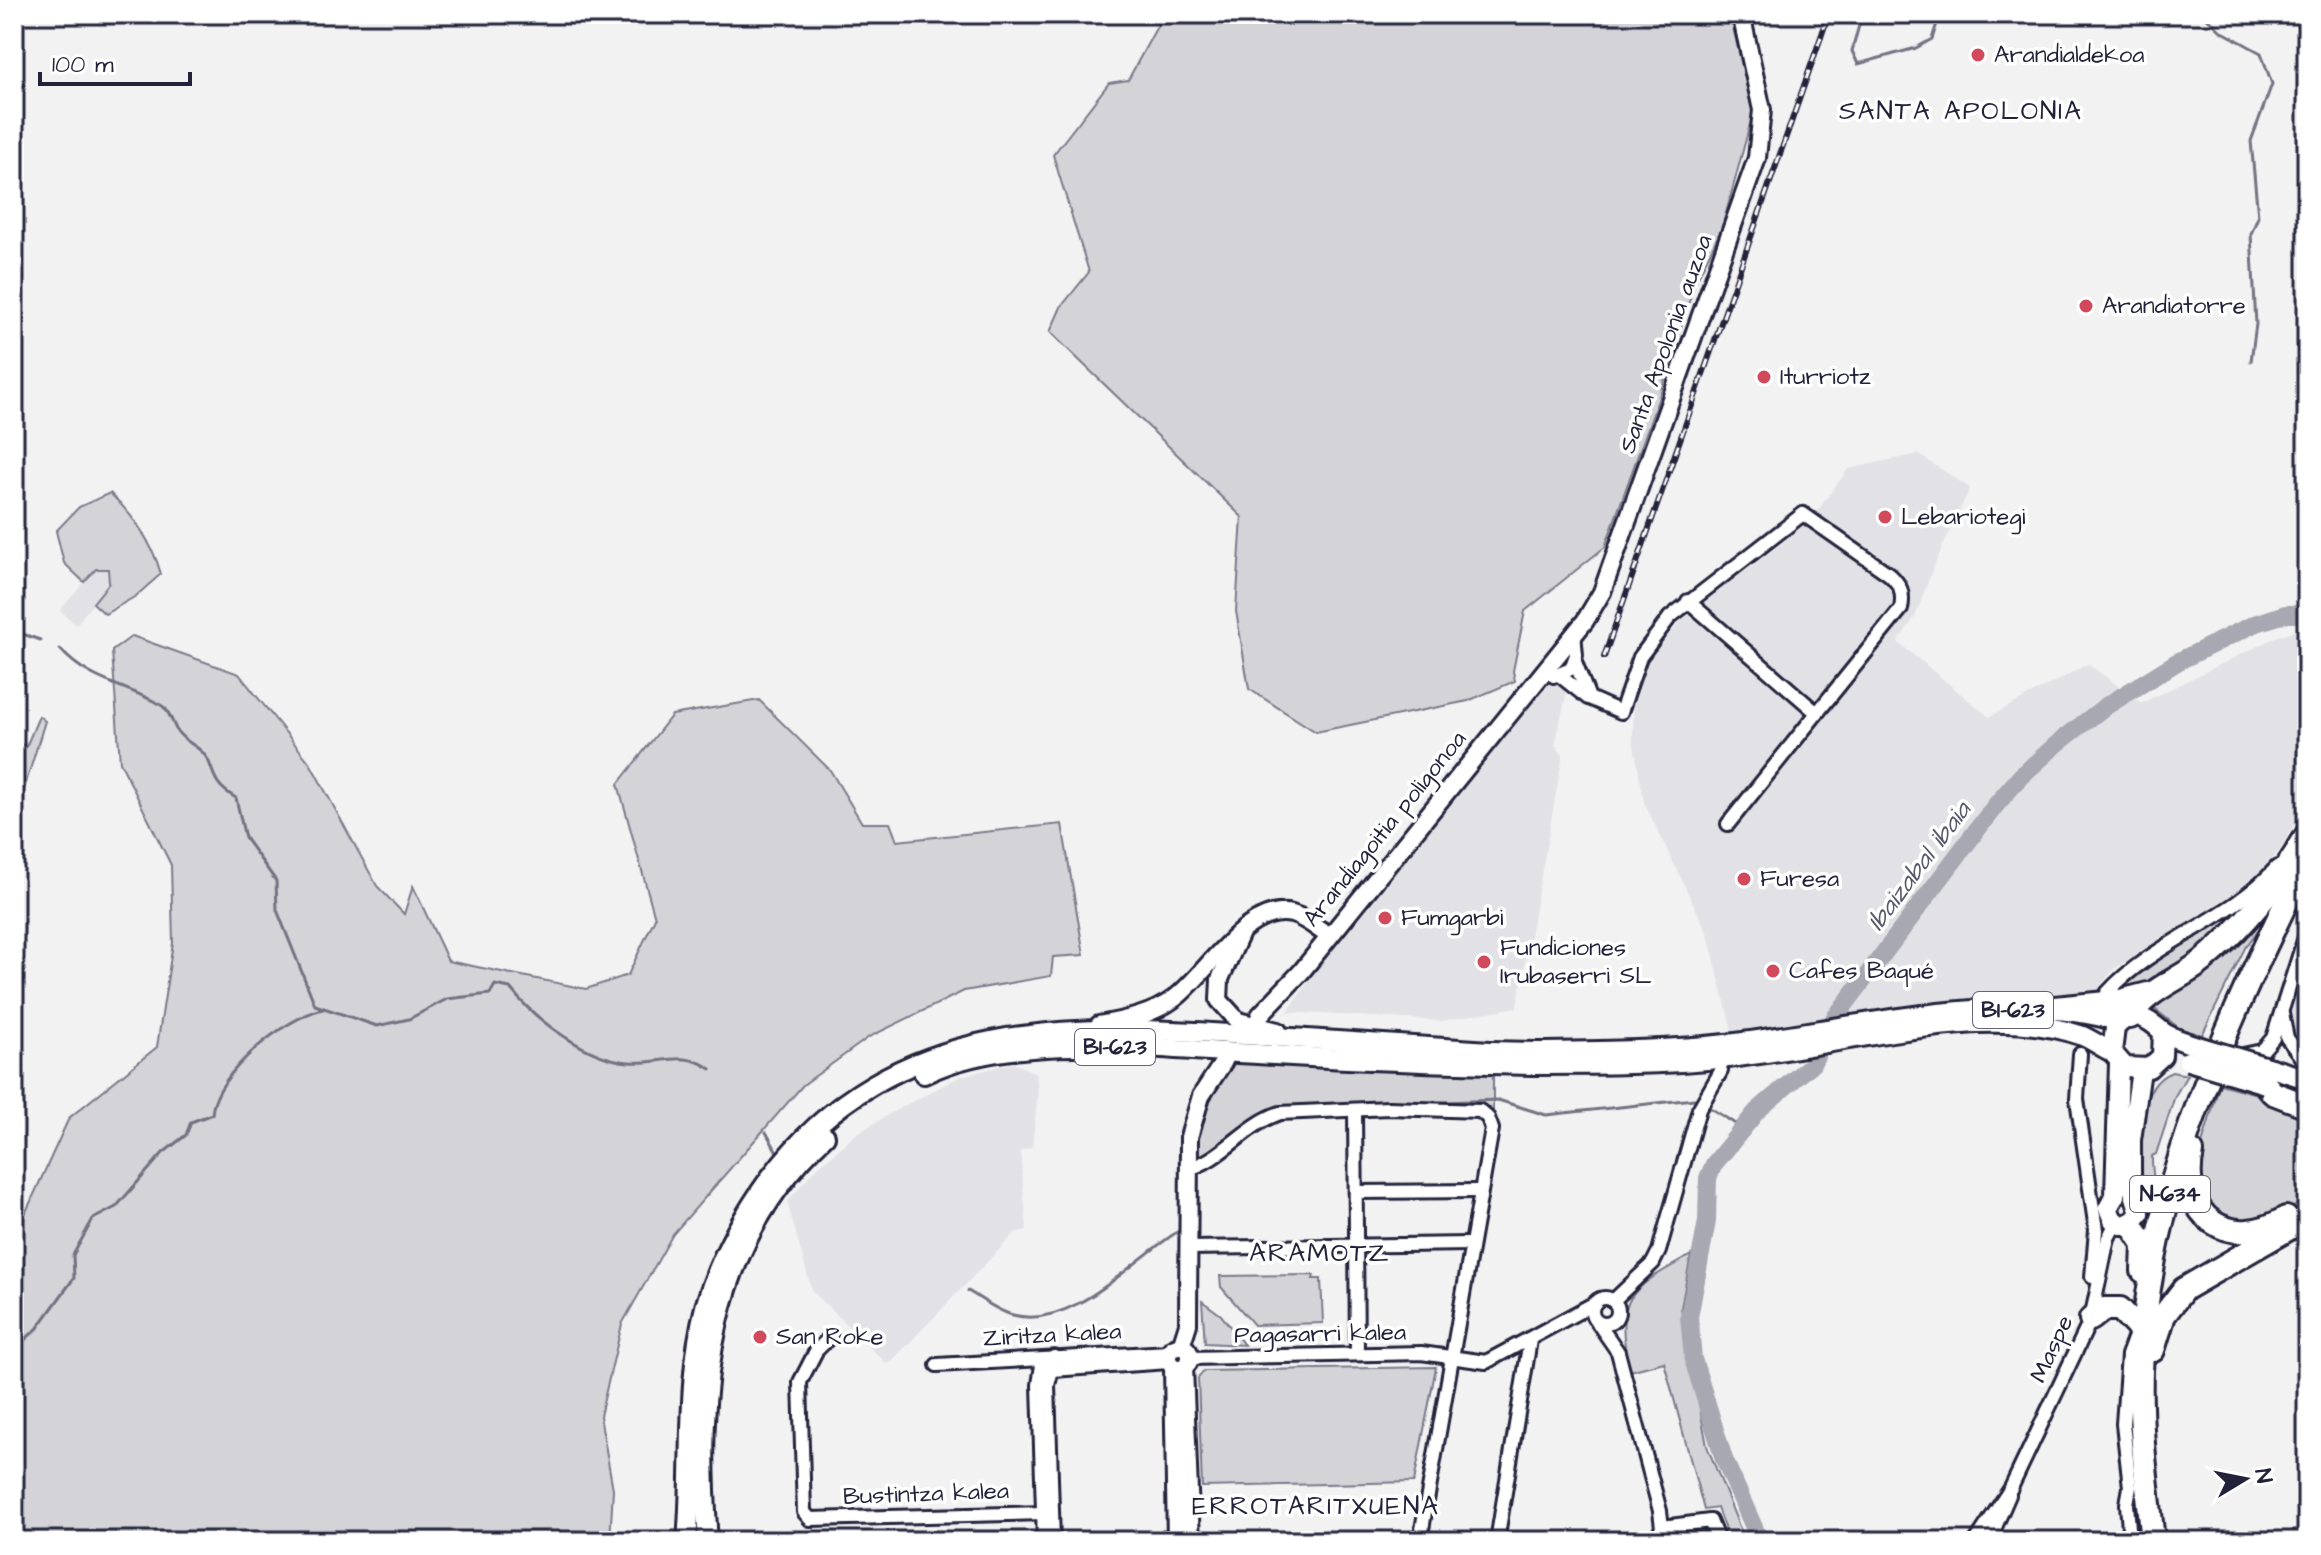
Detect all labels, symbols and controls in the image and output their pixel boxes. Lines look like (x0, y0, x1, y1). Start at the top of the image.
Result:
scale bar (40, 36, 190, 86)
place label: Arandialdekoa (1994, 38, 2145, 72)
marker: Arandialdekoa (1969, 46, 1987, 64)
text: 100 m (52, 48, 114, 82)
district label: SANTA APOLONIA (1839, 93, 2083, 129)
street label: Santa Apolonia auzoa (1611, 230, 1721, 458)
place label: Arandiatorre (2102, 289, 2246, 323)
marker: Arandiatorre (2077, 297, 2095, 315)
place label: Iturriotz (1780, 360, 1871, 394)
marker: Iturriotz (1755, 368, 1773, 386)
place label: Lebariotegi (1901, 500, 2026, 535)
marker: Lebariotegi (1876, 508, 1894, 526)
street label: Arandiagoitia poligonoa (1295, 724, 1476, 935)
water label: Ibaizabal ibaia (1859, 793, 1980, 938)
place label: Furesa (1760, 862, 1839, 896)
marker: Furesa (1735, 870, 1753, 888)
place label: Fumgarbi (1401, 901, 1504, 936)
marker: Fumgarbi (1376, 909, 1394, 927)
place label: Fundiciones Irubaserri SL (1500, 931, 1652, 993)
marker: Fundiciones Irubaserri SL (1475, 953, 1493, 971)
place label: Cafes Baqué (1789, 954, 1934, 988)
marker: Cafes Baqué (1764, 962, 1782, 980)
road number: BI-623 (1973, 992, 2053, 1028)
road number: BI-623 (1075, 1029, 1155, 1065)
road number: N-634 (2130, 1176, 2210, 1212)
district label: ARAMOTZ (1249, 1235, 1391, 1271)
street label: Maspe (2022, 1310, 2082, 1388)
street label: Ziritza kalea (982, 1314, 1122, 1356)
street label: Pagasarri kalea (1234, 1316, 1406, 1353)
place label: San Roke (776, 1320, 884, 1354)
marker: San Roke (751, 1328, 769, 1346)
north arrow (2205, 1439, 2285, 1519)
text: N (2247, 1466, 2280, 1485)
street label: Bustintza kalea (842, 1474, 1010, 1514)
district label: ERROTARITXUENA (1192, 1488, 1440, 1524)

